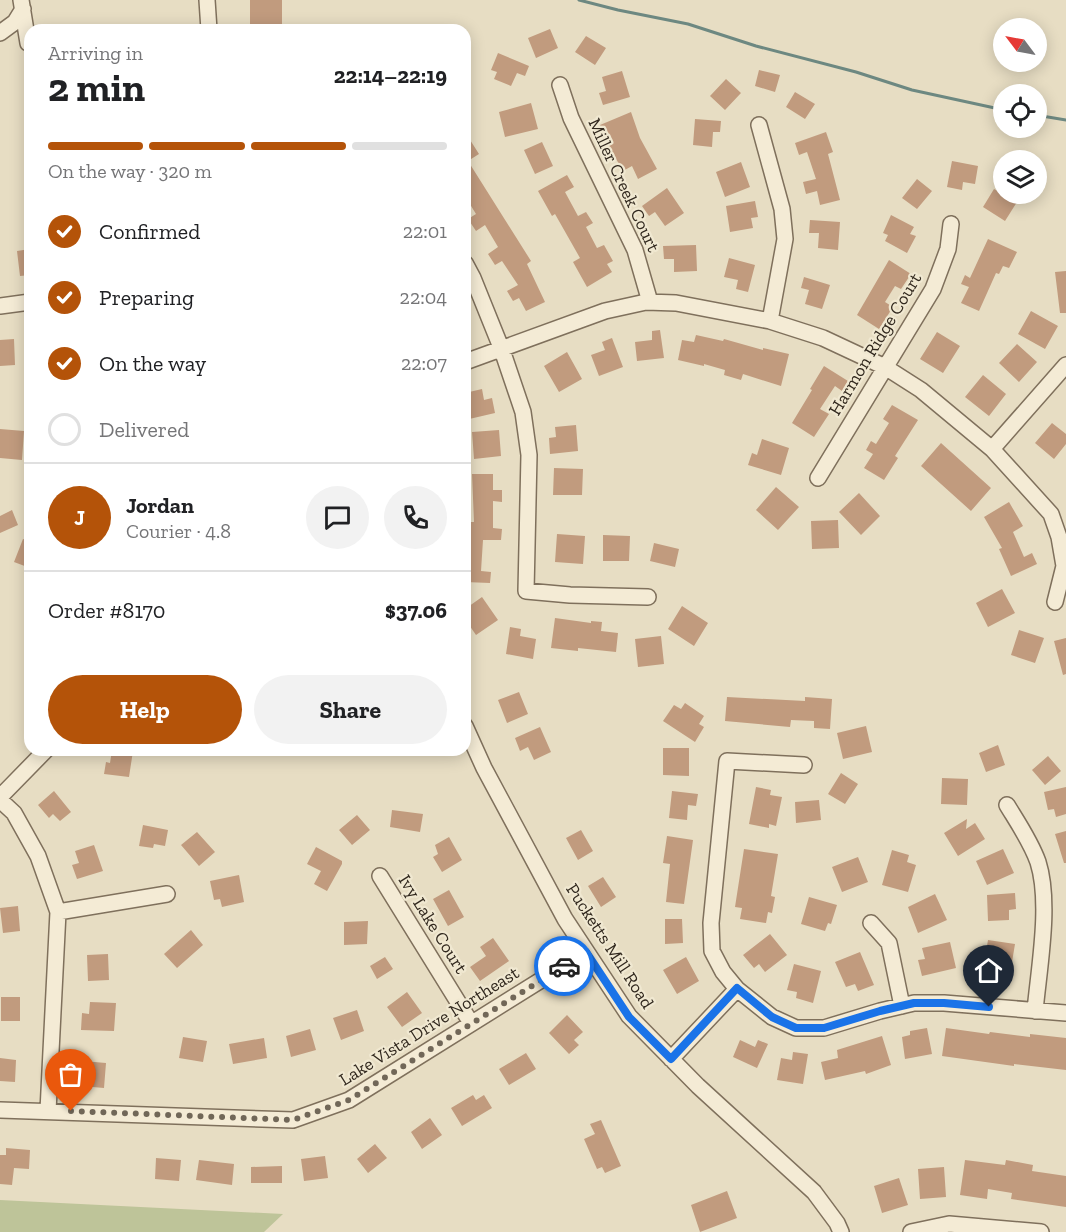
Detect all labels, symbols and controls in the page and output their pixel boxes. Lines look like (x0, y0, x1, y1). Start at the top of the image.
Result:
north arrow (993, 18, 1047, 72)
map controls (993, 18, 1047, 204)
text: Arriving in (48, 41, 143, 65)
text: 22:14–22:19 (334, 62, 447, 89)
text: 2 min (48, 64, 145, 111)
button: locate (993, 84, 1047, 138)
street label: Miller Creek Court (583, 115, 665, 256)
button: layers (993, 150, 1047, 204)
text: On the way · 320 m (48, 159, 212, 183)
icon: check (48, 215, 81, 248)
text: Confirmed (99, 218, 200, 245)
text: 22:01 (403, 219, 447, 243)
street label: Harmon Ridge Court (824, 268, 926, 419)
icon: check (48, 281, 81, 314)
text: Preparing (99, 284, 194, 311)
text: 22:04 (400, 285, 447, 309)
icon: check (48, 347, 81, 380)
text: On the way (99, 350, 206, 377)
text: 22:07 (401, 351, 447, 375)
text: Delivered (99, 416, 189, 443)
button: chat (306, 486, 369, 549)
button: phone (384, 486, 447, 549)
text: Jordan (126, 492, 194, 519)
text: J (74, 504, 85, 531)
text: Courier · 4.8 (126, 519, 231, 543)
text: Order #8170 (48, 597, 166, 624)
text: $37.06 (385, 597, 447, 624)
button: Help (48, 675, 242, 744)
button: Share (254, 675, 447, 744)
street label: Ivy Lake Court (394, 870, 472, 978)
street label: Pucketts Mill Road (561, 879, 659, 1013)
courier (534, 936, 594, 996)
pin (963, 945, 1014, 1007)
icon: car (548, 950, 581, 983)
icon: home (972, 954, 1005, 987)
street label: Lake Vista Drive Northeast (335, 961, 523, 1090)
pin (45, 1049, 96, 1111)
icon: bag (54, 1058, 87, 1091)

